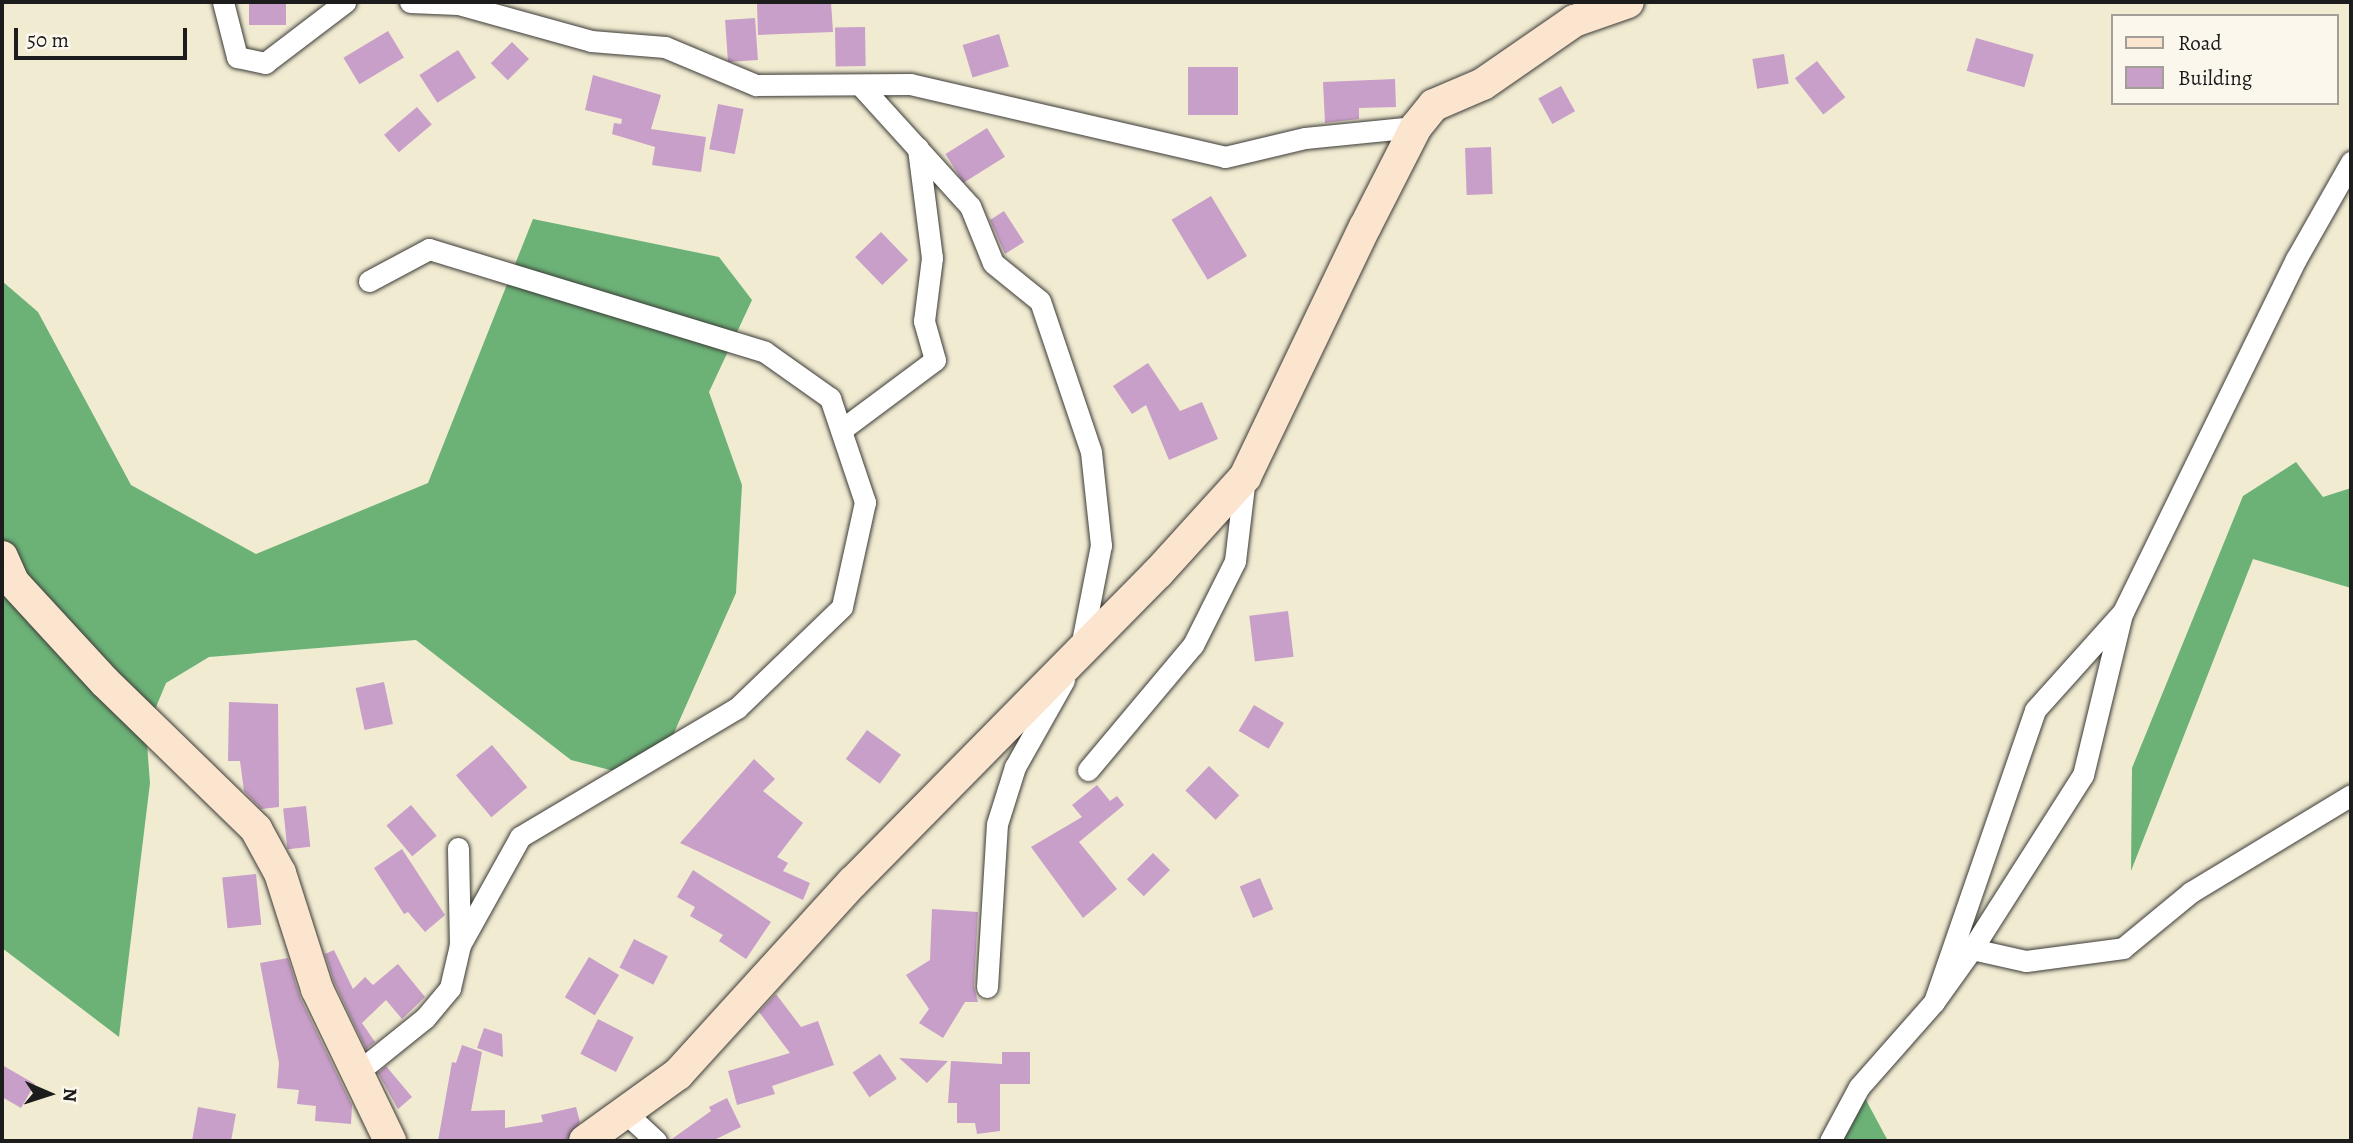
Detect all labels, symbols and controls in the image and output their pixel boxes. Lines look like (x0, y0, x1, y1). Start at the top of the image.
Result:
scale bar (18, 14, 191, 58)
legend (2112, 14, 2339, 105)
text: 50 m (27, 26, 69, 54)
text: Road (2178, 29, 2222, 57)
text: Building (2178, 64, 2252, 92)
north arrow (14, 1059, 84, 1129)
text: N (57, 1088, 83, 1103)

